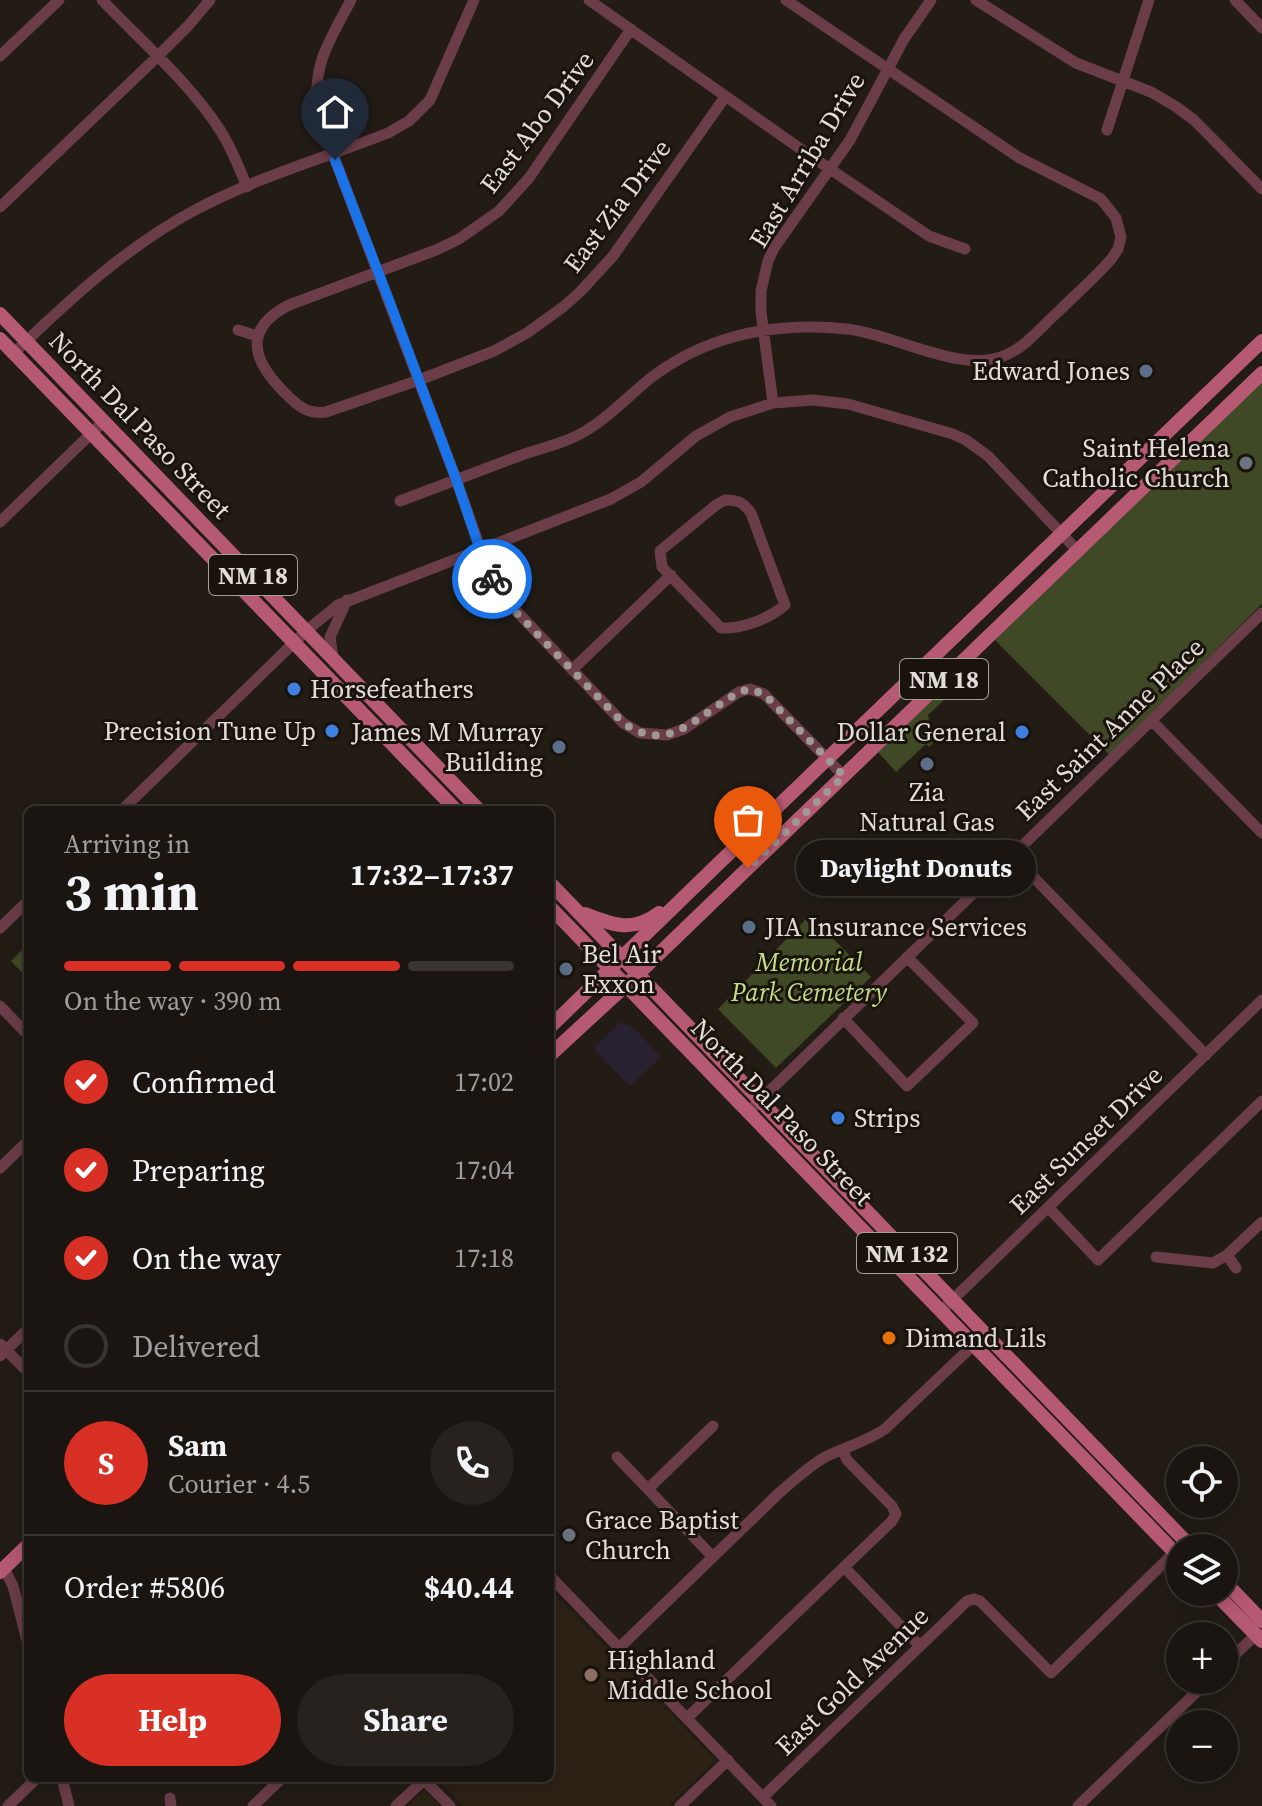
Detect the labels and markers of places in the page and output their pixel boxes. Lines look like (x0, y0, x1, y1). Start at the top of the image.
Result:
pin (301, 78, 369, 160)
place label: Edward Jones (972, 353, 1130, 389)
marker: Edward Jones (1137, 362, 1155, 380)
place label: Saint Helena Catholic Church (1042, 430, 1231, 496)
marker: Saint Helena Catholic Church (1237, 454, 1255, 472)
place label: Horsefeathers (310, 671, 474, 707)
marker: Horsefeathers (285, 680, 303, 698)
place label: Precision Tune Up (104, 713, 316, 749)
place label: James M Murray Building (350, 714, 544, 780)
place label: Dollar General (836, 714, 1006, 750)
marker: Precision Tune Up (323, 722, 341, 740)
marker: Dollar General (1013, 723, 1031, 741)
marker: James M Murray Building (550, 738, 568, 756)
marker: Zia Natural Gas (918, 755, 936, 773)
place label: Zia Natural Gas (859, 774, 995, 840)
pin (714, 786, 782, 868)
callout: Daylight Donuts (796, 840, 1036, 896)
place label: JIA Insurance Services (764, 909, 1027, 945)
marker: JIA Insurance Services (740, 918, 758, 936)
place label: Bel Air Exxon (582, 936, 661, 1002)
marker: Bel Air Exxon (557, 960, 575, 978)
place label: Strips (854, 1100, 920, 1136)
marker: Strips (829, 1109, 847, 1127)
place label: Dimand Lils (905, 1320, 1047, 1356)
marker: Dimand Lils (880, 1329, 898, 1347)
place label: Grace Baptist Church (585, 1502, 739, 1568)
marker: Grace Baptist Church (560, 1526, 578, 1544)
place label: Highland Middle School (607, 1642, 772, 1708)
marker: Highland Middle School (582, 1666, 600, 1684)

